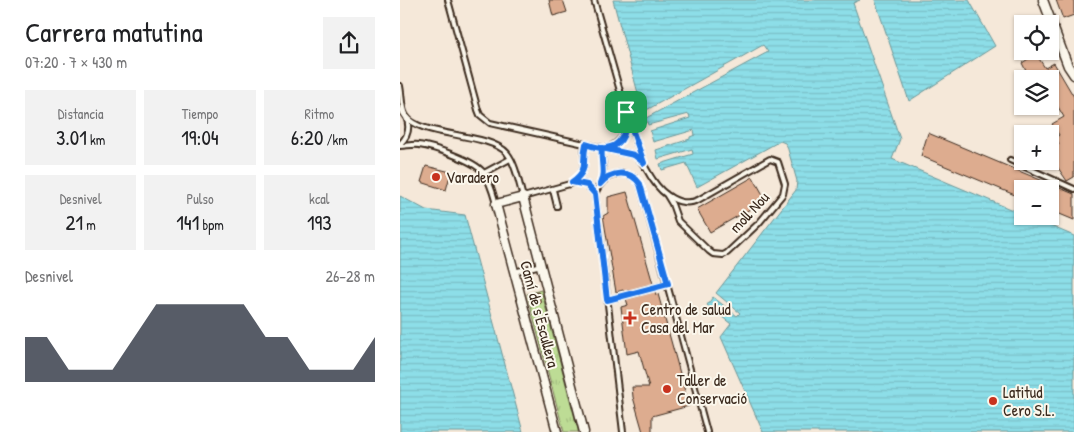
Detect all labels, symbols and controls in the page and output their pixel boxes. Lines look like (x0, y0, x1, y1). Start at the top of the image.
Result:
text: Carrera matutina (25, 13, 203, 51)
map controls (1014, 15, 1059, 225)
button: locate (1014, 15, 1059, 60)
button: share (323, 17, 375, 69)
text: 07:20 · 7 × 430 m (25, 51, 127, 73)
button: layers (1014, 70, 1059, 115)
pin (605, 91, 647, 133)
icon: arrive (612, 98, 640, 126)
text: Distancia (58, 104, 104, 123)
text: Tiempo (182, 104, 218, 123)
text: Ritmo (305, 104, 334, 123)
text: 3.01 (56, 123, 87, 152)
text: 19:04 (181, 123, 219, 152)
text: 6:20 (291, 123, 323, 152)
button: + (1014, 125, 1059, 170)
text: km (87, 130, 105, 149)
text: /km (323, 130, 348, 149)
place label: Varadero (446, 166, 499, 188)
marker: Varadero (430, 171, 442, 183)
button: − (1014, 180, 1059, 225)
street label: moll Nou (724, 186, 774, 238)
text: Desnivel (60, 189, 102, 208)
text: Pulso (186, 189, 214, 208)
text: kcal (309, 189, 330, 208)
text: 21 (66, 208, 83, 237)
text: 141 (176, 208, 199, 237)
text: 193 (307, 208, 332, 237)
text: m (83, 215, 96, 234)
text: bpm (199, 215, 224, 234)
street label: Camí de s'Escullera (515, 258, 565, 370)
text: Desnivel (25, 265, 73, 287)
text: 26–28 m (325, 265, 375, 287)
place label: Centro de salud Casa del Mar (641, 298, 731, 338)
marker: Centro de salud Casa del Mar (623, 311, 637, 325)
place label: Taller de Conservació (677, 369, 748, 409)
place label: Latitud Cero S.L. (1003, 381, 1055, 421)
marker: Taller de Conservació (661, 383, 673, 395)
marker: Latitud Cero S.L. (987, 395, 999, 407)

